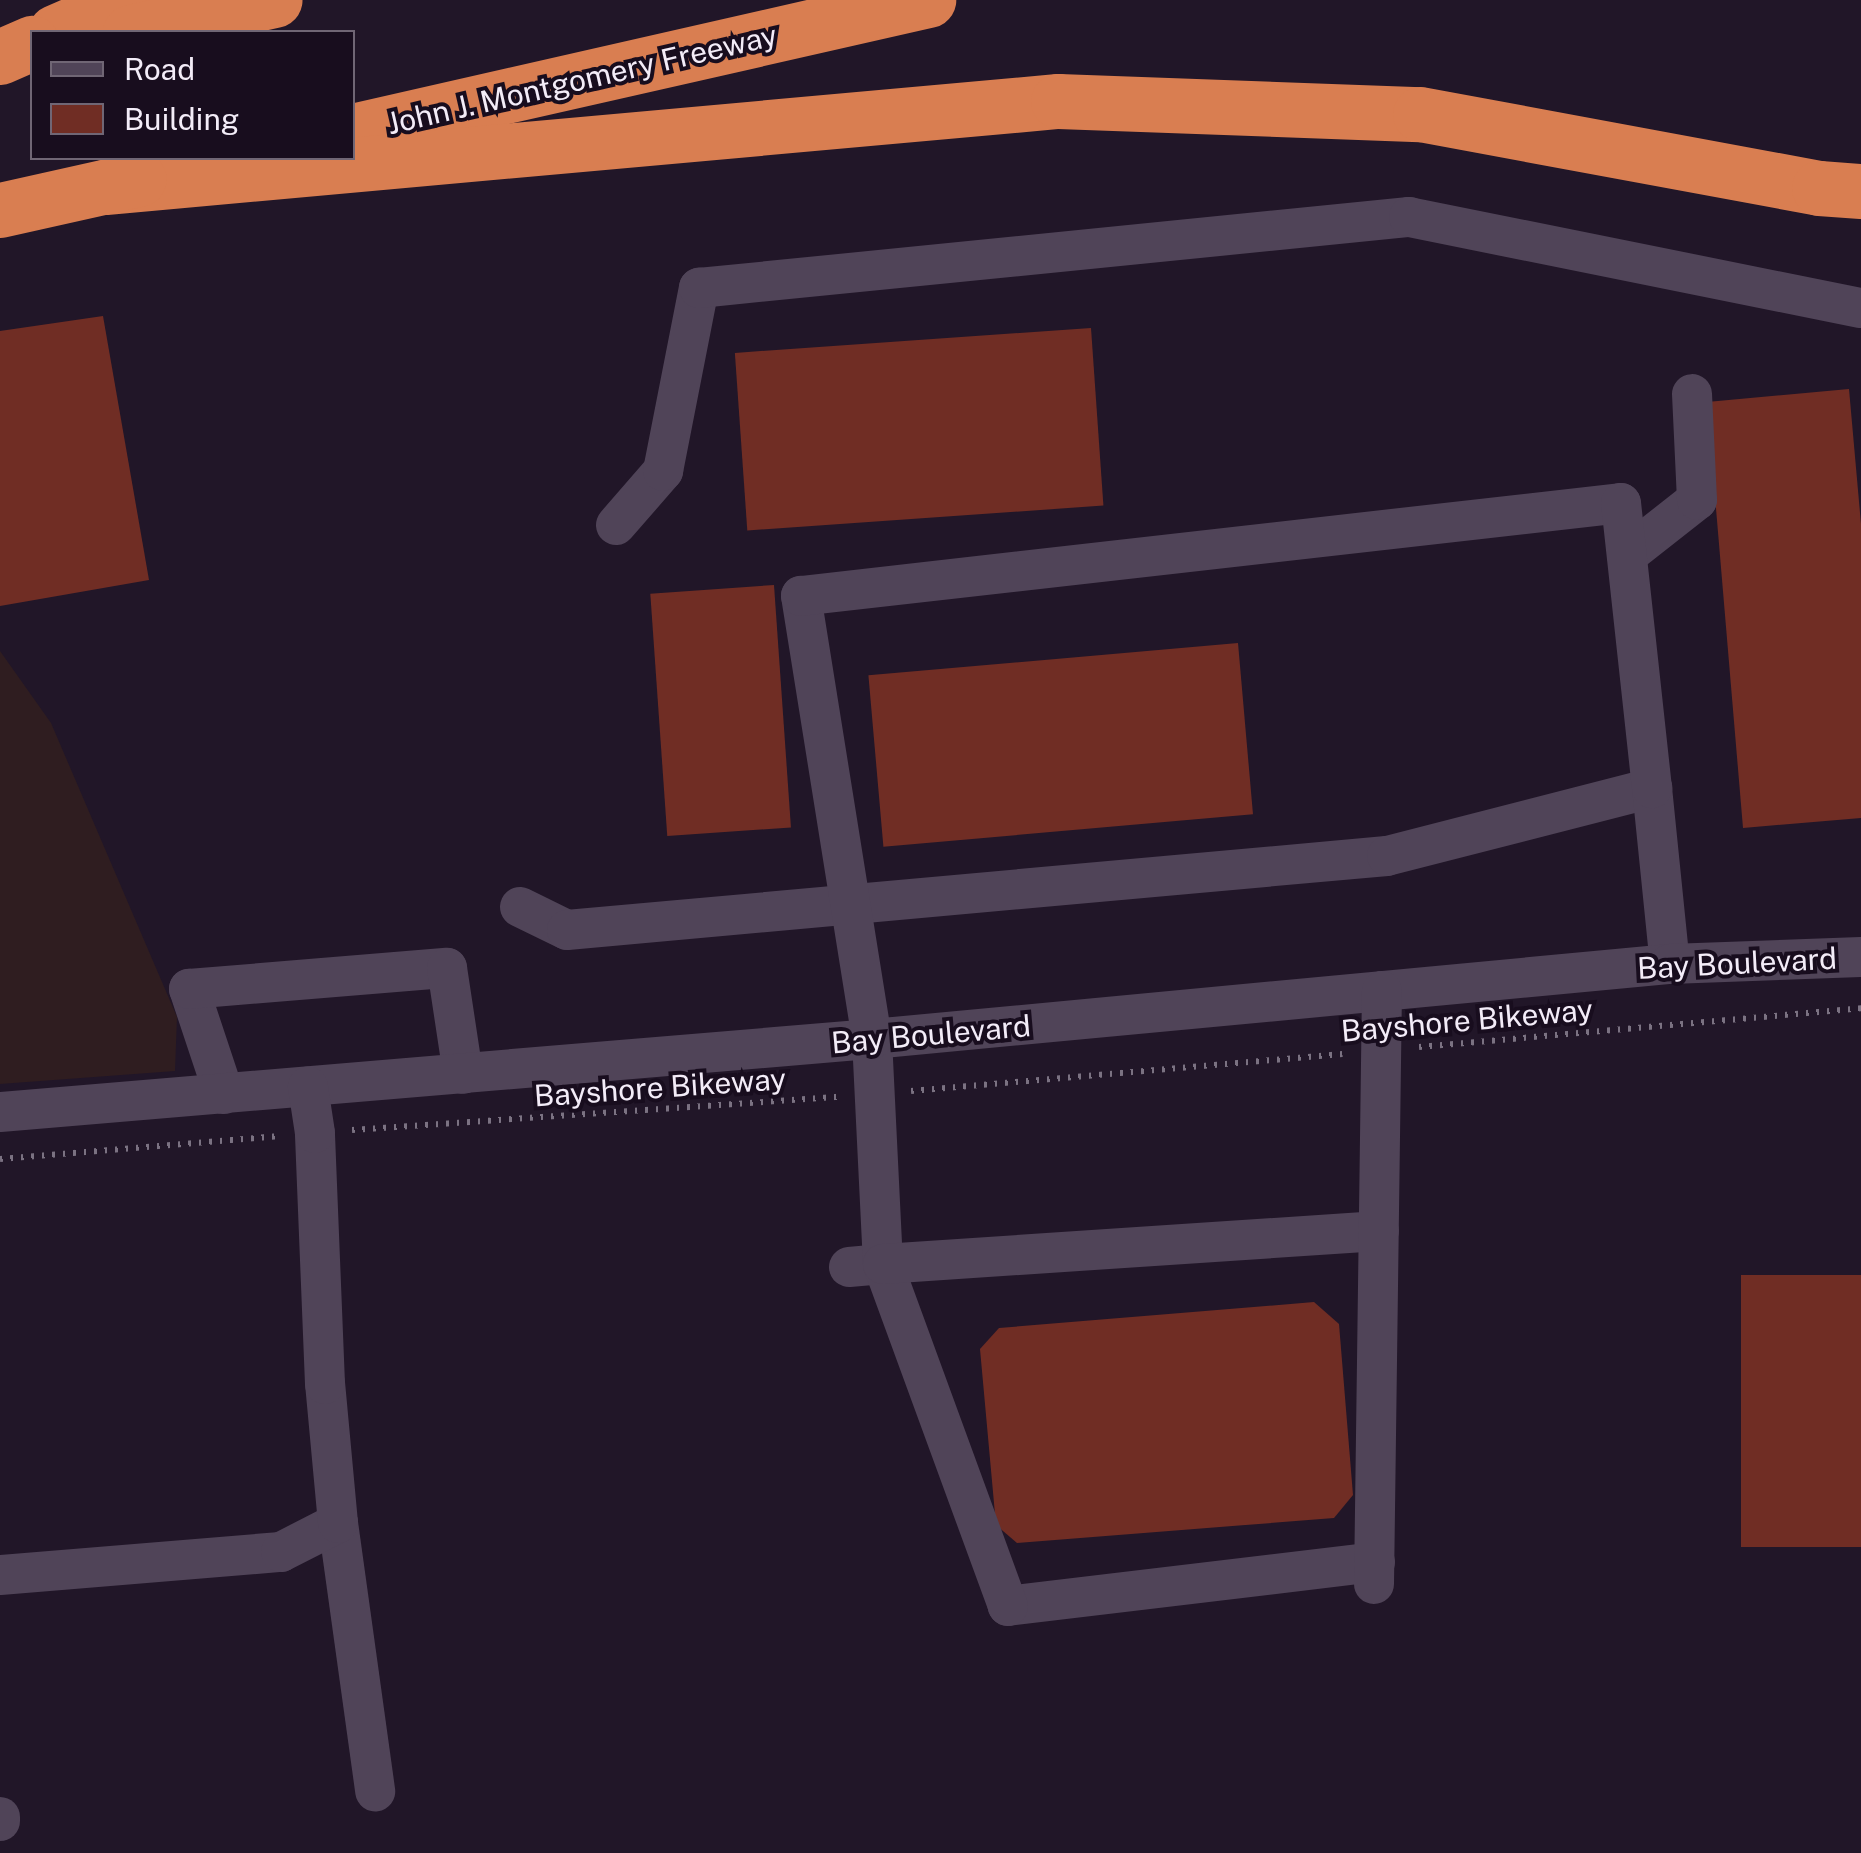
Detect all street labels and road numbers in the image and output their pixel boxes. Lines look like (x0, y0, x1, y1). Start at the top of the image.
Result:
street label: John J. Montgomery Freeway (383, 17, 781, 141)
street label: Bay Boulevard (1636, 940, 1838, 986)
street label: Bayshore Bikeway (1339, 991, 1595, 1049)
street label: Bay Boulevard (830, 1007, 1032, 1061)
street label: Bayshore Bikeway (533, 1060, 787, 1114)

